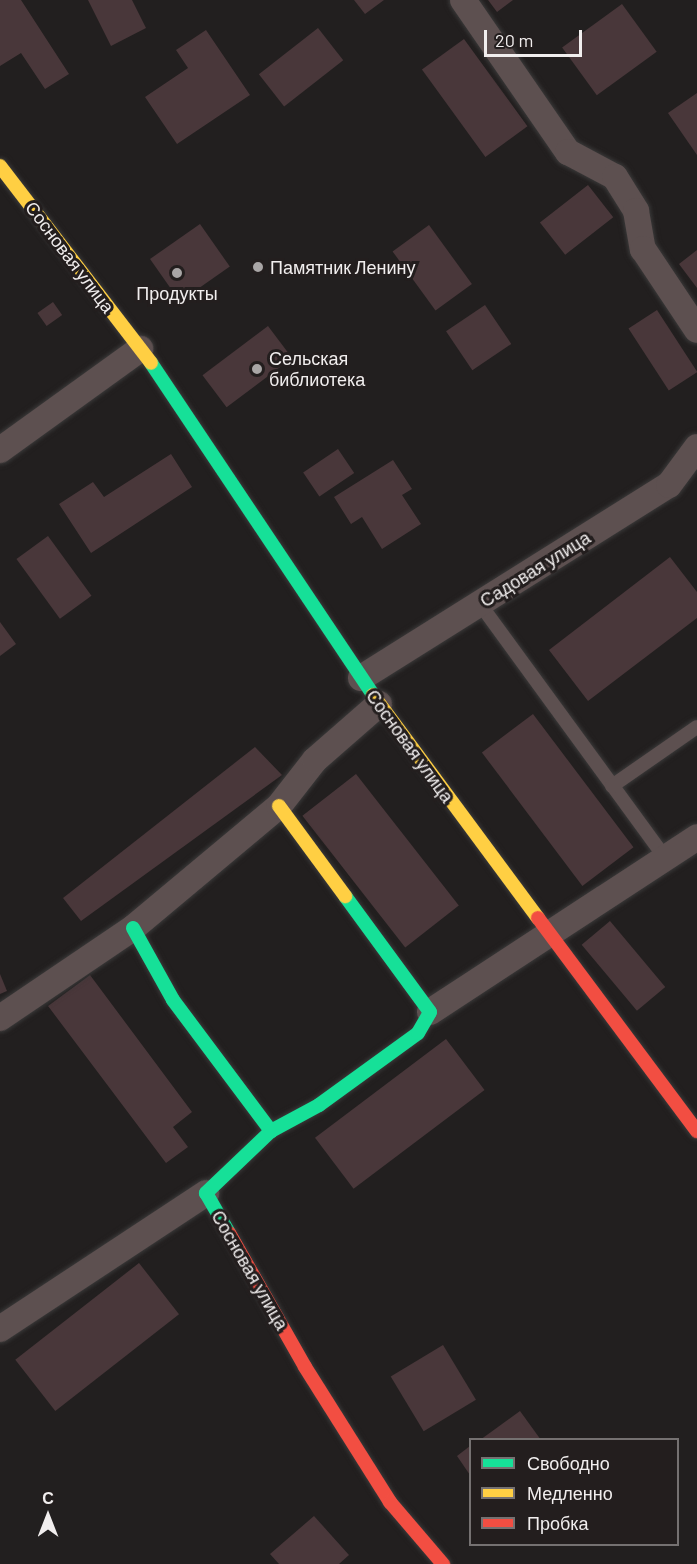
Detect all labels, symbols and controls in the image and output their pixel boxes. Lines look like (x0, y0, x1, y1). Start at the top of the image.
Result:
scale bar (487, 18, 584, 56)
text: 20 m (495, 29, 533, 51)
street label: Сосновая улица (21, 197, 119, 317)
place label: Памятник Ленину (270, 256, 416, 278)
marker: Памятник Ленину (251, 260, 265, 274)
marker: Продукты (170, 266, 184, 280)
place label: Продукты (136, 282, 218, 304)
place label: Сельская библиотека (269, 348, 365, 391)
marker: Сельская библиотека (250, 362, 264, 376)
street label: Садовая улица (476, 526, 594, 612)
street label: Сосновая улица (362, 685, 458, 807)
street label: Сосновая улица (207, 1207, 293, 1333)
legend (469, 1438, 679, 1546)
text: Свободно (527, 1452, 610, 1474)
text: Медленно (527, 1482, 613, 1504)
north arrow (18, 1486, 78, 1546)
text: С (42, 1488, 54, 1507)
text: Пробка (527, 1512, 589, 1534)

